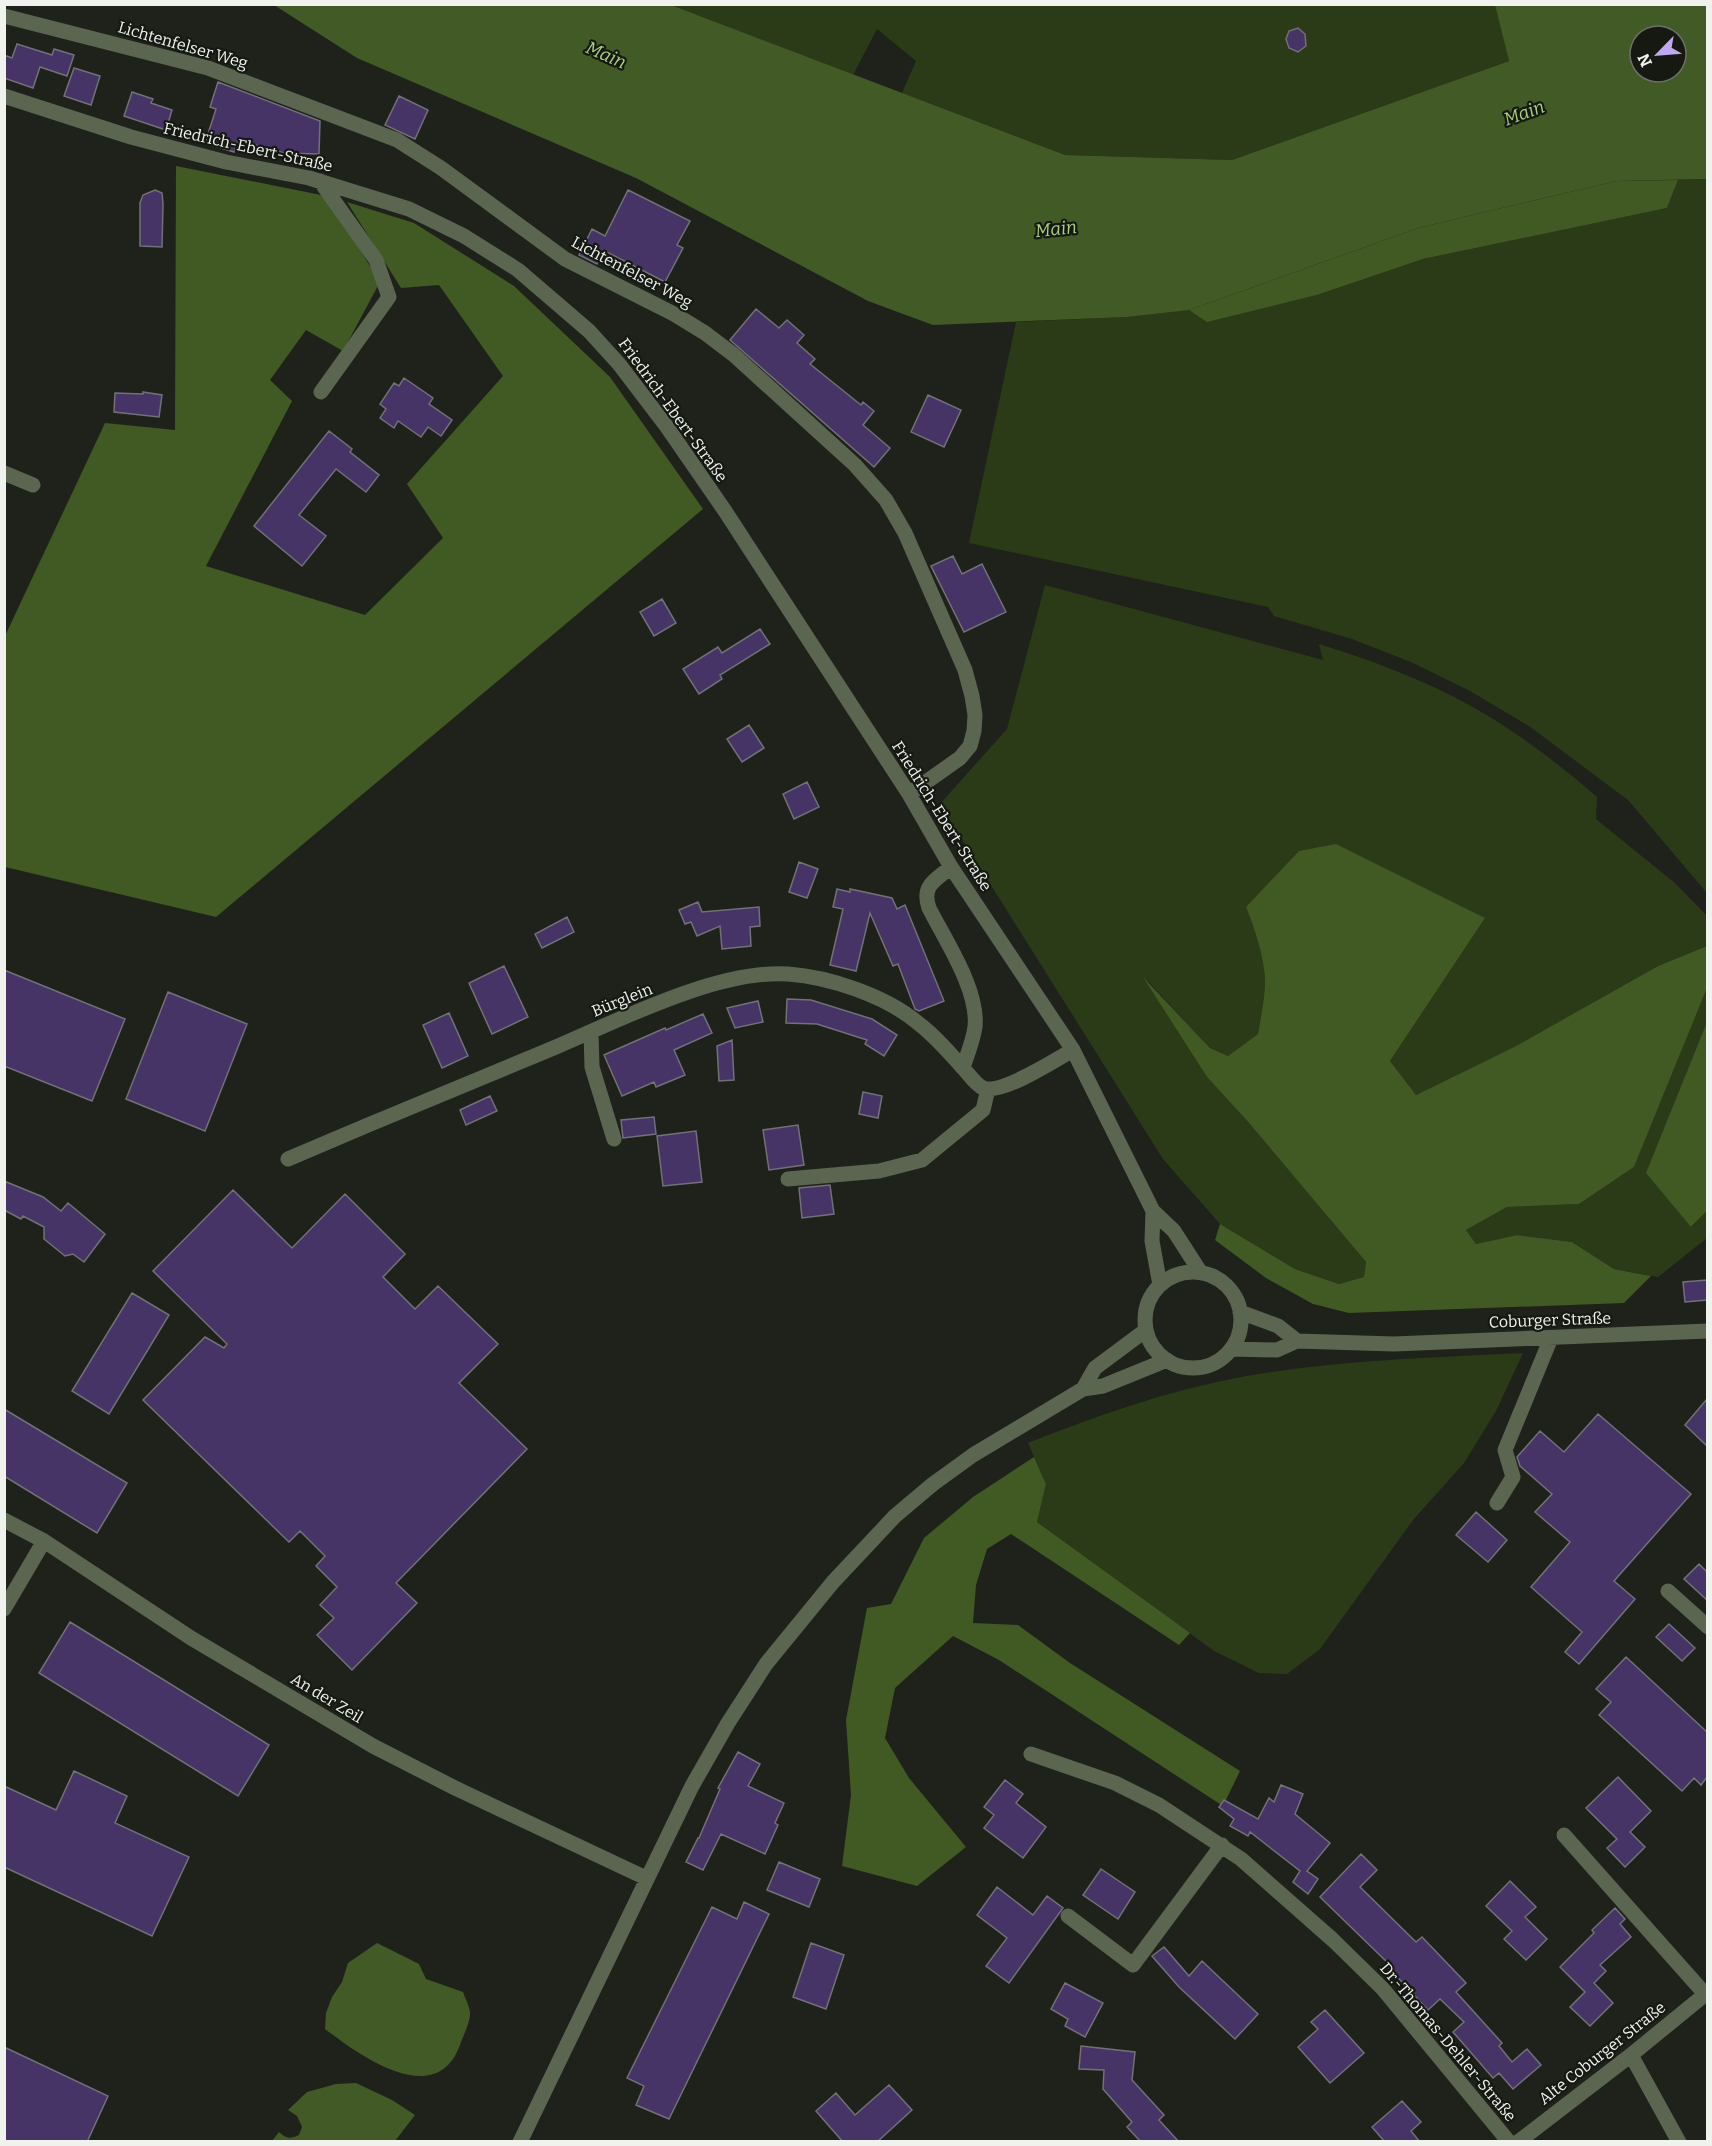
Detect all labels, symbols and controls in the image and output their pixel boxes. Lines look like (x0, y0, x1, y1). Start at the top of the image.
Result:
street label: Lichtenfelser Weg (116, 17, 250, 73)
north arrow (1628, 24, 1688, 84)
water label: Main (582, 36, 630, 74)
text: N (1634, 51, 1656, 70)
water label: Main (1501, 96, 1547, 130)
street label: Friedrich-Ebert-Straße (162, 118, 334, 176)
water label: Main (1034, 216, 1078, 242)
street label: Lichtenfelser Weg (568, 232, 696, 312)
street label: Friedrich-Ebert-Straße (614, 334, 732, 486)
street label: Friedrich-Ebert-Straße (888, 738, 996, 894)
street label: Bürglein (589, 979, 655, 1021)
street label: Coburger Straße (1489, 1308, 1611, 1332)
street label: An der Zeil (288, 1669, 367, 1727)
street label: Dr.-Thomas-Dehler-Straße (1376, 1959, 1520, 2125)
street label: Alte Coburger Straße (1535, 1998, 1669, 2108)

